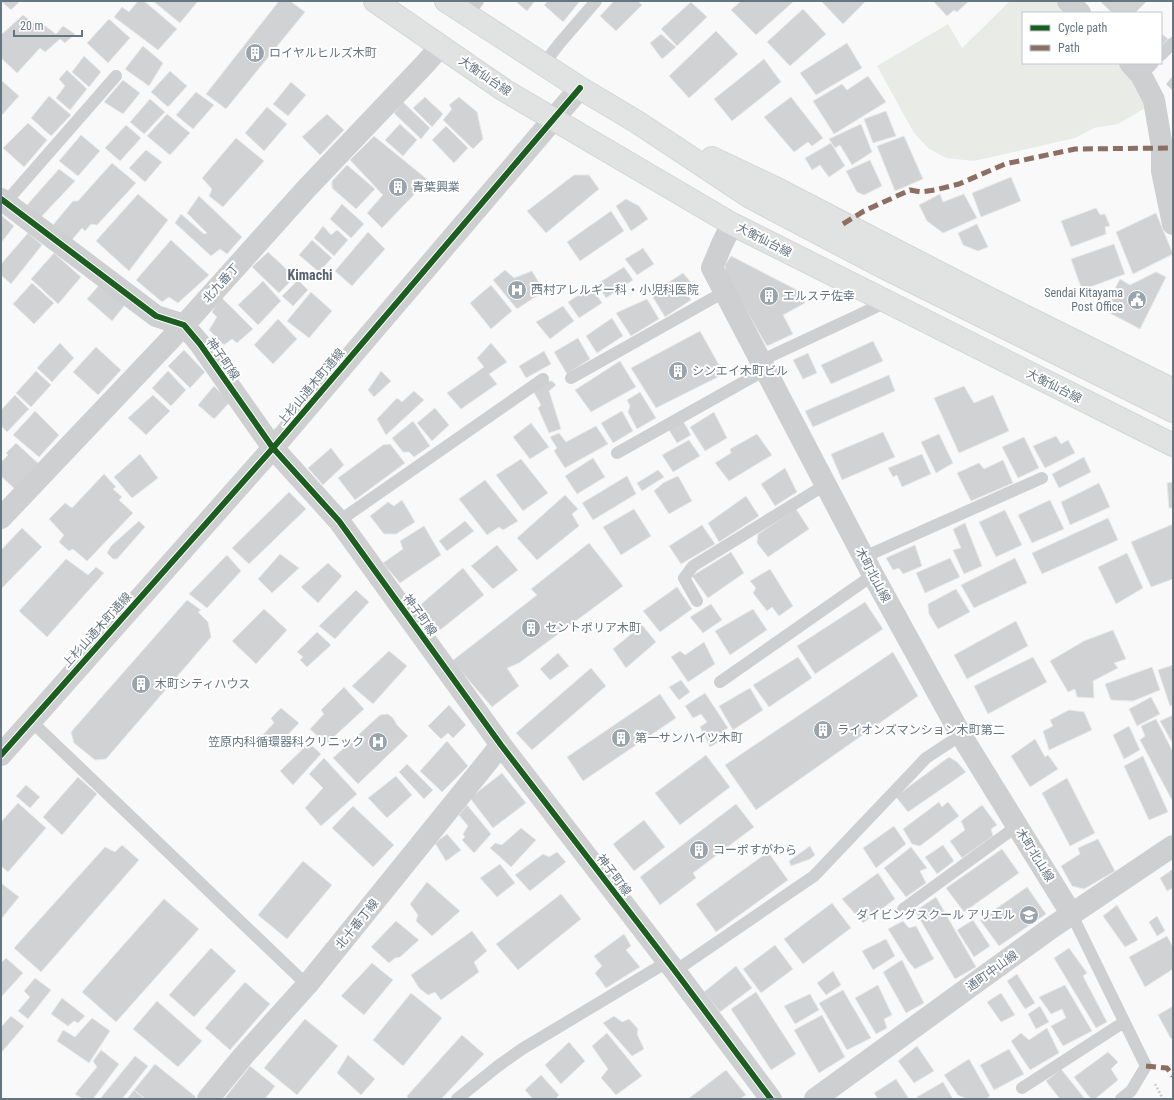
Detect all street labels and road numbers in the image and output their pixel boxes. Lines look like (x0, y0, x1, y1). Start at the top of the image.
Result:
street label: 大衡仙台線 (456, 53, 514, 99)
street label: 大衡仙台線 (734, 220, 794, 260)
street label: 北九番丁 (200, 260, 242, 306)
street label: 神子町線 (203, 335, 243, 383)
street label: 上杉山通木町通線 (275, 346, 347, 428)
street label: 大衡仙台線 (1024, 366, 1084, 406)
street label: 木町北山線 (853, 545, 893, 605)
street label: 上杉山通木町通線 (60, 590, 134, 670)
street label: 神子町線 (400, 591, 440, 639)
street label: 木町北山線 (1013, 826, 1057, 884)
street label: 神子町線 (594, 852, 634, 898)
street label: 北十番丁線 (333, 896, 381, 952)
street label: 通町中山線 (964, 948, 1020, 994)

